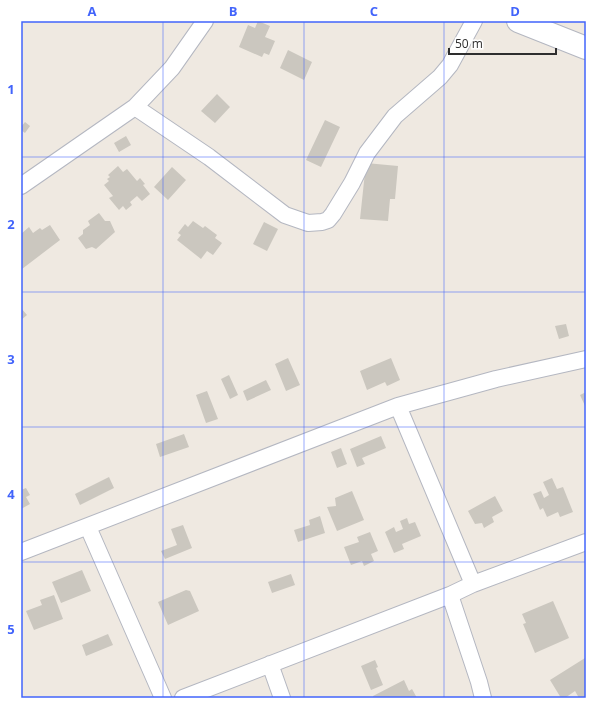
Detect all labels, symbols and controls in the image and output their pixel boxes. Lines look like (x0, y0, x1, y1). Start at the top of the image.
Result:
text: A (88, 2, 97, 20)
text: B (229, 2, 238, 20)
text: C (370, 2, 378, 20)
text: D (510, 2, 520, 20)
scale bar (449, 30, 556, 56)
text: 50 m (455, 35, 483, 52)
text: 1 (7, 80, 15, 98)
text: 2 (7, 215, 15, 233)
text: 3 (7, 350, 15, 368)
text: 4 (7, 485, 15, 503)
text: 5 (7, 620, 15, 638)

